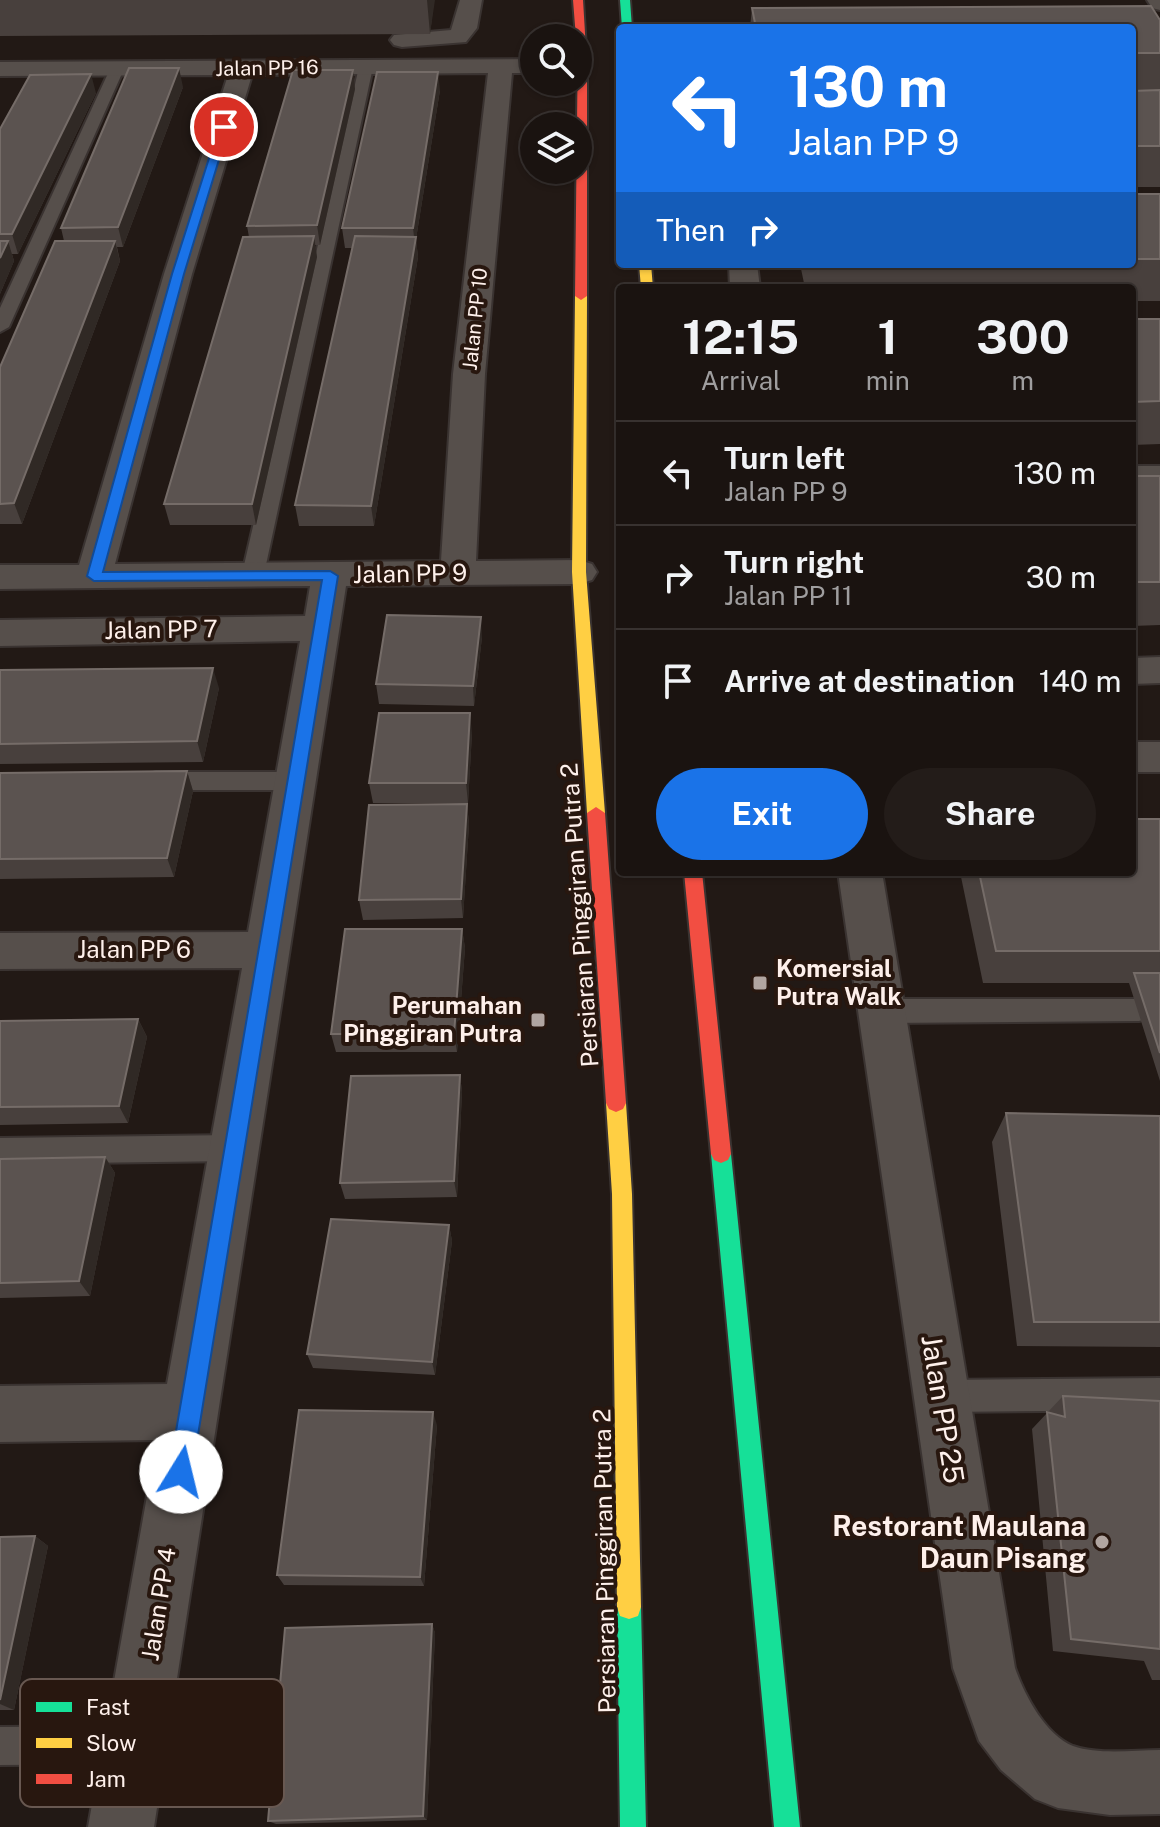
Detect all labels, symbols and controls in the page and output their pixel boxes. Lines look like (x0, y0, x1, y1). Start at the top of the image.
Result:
map controls (520, 24, 592, 184)
button: search (520, 24, 592, 96)
text: 130 m (788, 54, 948, 120)
street label: Jalan PP 16 (215, 55, 319, 81)
icon: left (656, 56, 760, 160)
pin (190, 93, 258, 161)
icon: arrive (202, 105, 246, 149)
button: layers (520, 112, 592, 184)
text: Jalan PP 9 (788, 121, 959, 163)
icon: right (741, 208, 785, 252)
text: Then (656, 212, 725, 248)
street label: Jalan PP 10 (458, 267, 492, 371)
text: 12:15 (682, 308, 799, 365)
text: 1 (877, 308, 898, 365)
text: 300 (976, 308, 1070, 365)
text: Arrival (701, 365, 781, 396)
text: min (866, 365, 910, 396)
text: m (1012, 365, 1034, 396)
text: Turn left (724, 440, 845, 476)
icon: left (656, 451, 700, 495)
text: 130 m (1013, 455, 1096, 491)
text: Jalan PP 9 (724, 476, 848, 507)
text: Turn right (724, 544, 864, 580)
icon: right (656, 555, 700, 599)
street label: Jalan PP 9 (353, 558, 467, 588)
text: 30 m (1026, 559, 1096, 595)
text: Jalan PP 11 (724, 580, 853, 611)
street label: Jalan PP 7 (104, 614, 218, 644)
icon: arrive (656, 659, 700, 703)
text: Arrive at destination (724, 663, 1015, 699)
text: 140 m (1039, 663, 1121, 699)
street label: Persiaran Pinggiran Putra 2 (554, 762, 604, 1068)
button: Exit (656, 768, 868, 860)
button: Share (884, 768, 1096, 860)
street label: Jalan PP 6 (77, 935, 191, 963)
place label: Komersial Putra Walk (776, 954, 901, 1010)
marker: Komersial Putra Walk (751, 974, 769, 992)
place label: Perumahan Pinggiran Putra (343, 991, 522, 1047)
marker: Perumahan Pinggiran Putra (529, 1011, 547, 1029)
street label: Jalan PP 25 (915, 1332, 972, 1486)
street label: Persiaran Pinggiran Putra 2 (587, 1408, 621, 1714)
position arrow (139, 1430, 223, 1514)
place label: Restorant Maulana Daun Pisang (832, 1509, 1086, 1574)
marker: Restorant Maulana Daun Pisang (1093, 1533, 1111, 1551)
street label: Jalan PP 4 (135, 1545, 181, 1662)
legend (20, 1679, 284, 1807)
text: Fast (86, 1694, 130, 1720)
text: Slow (86, 1730, 136, 1756)
text: Jam (86, 1766, 126, 1792)

